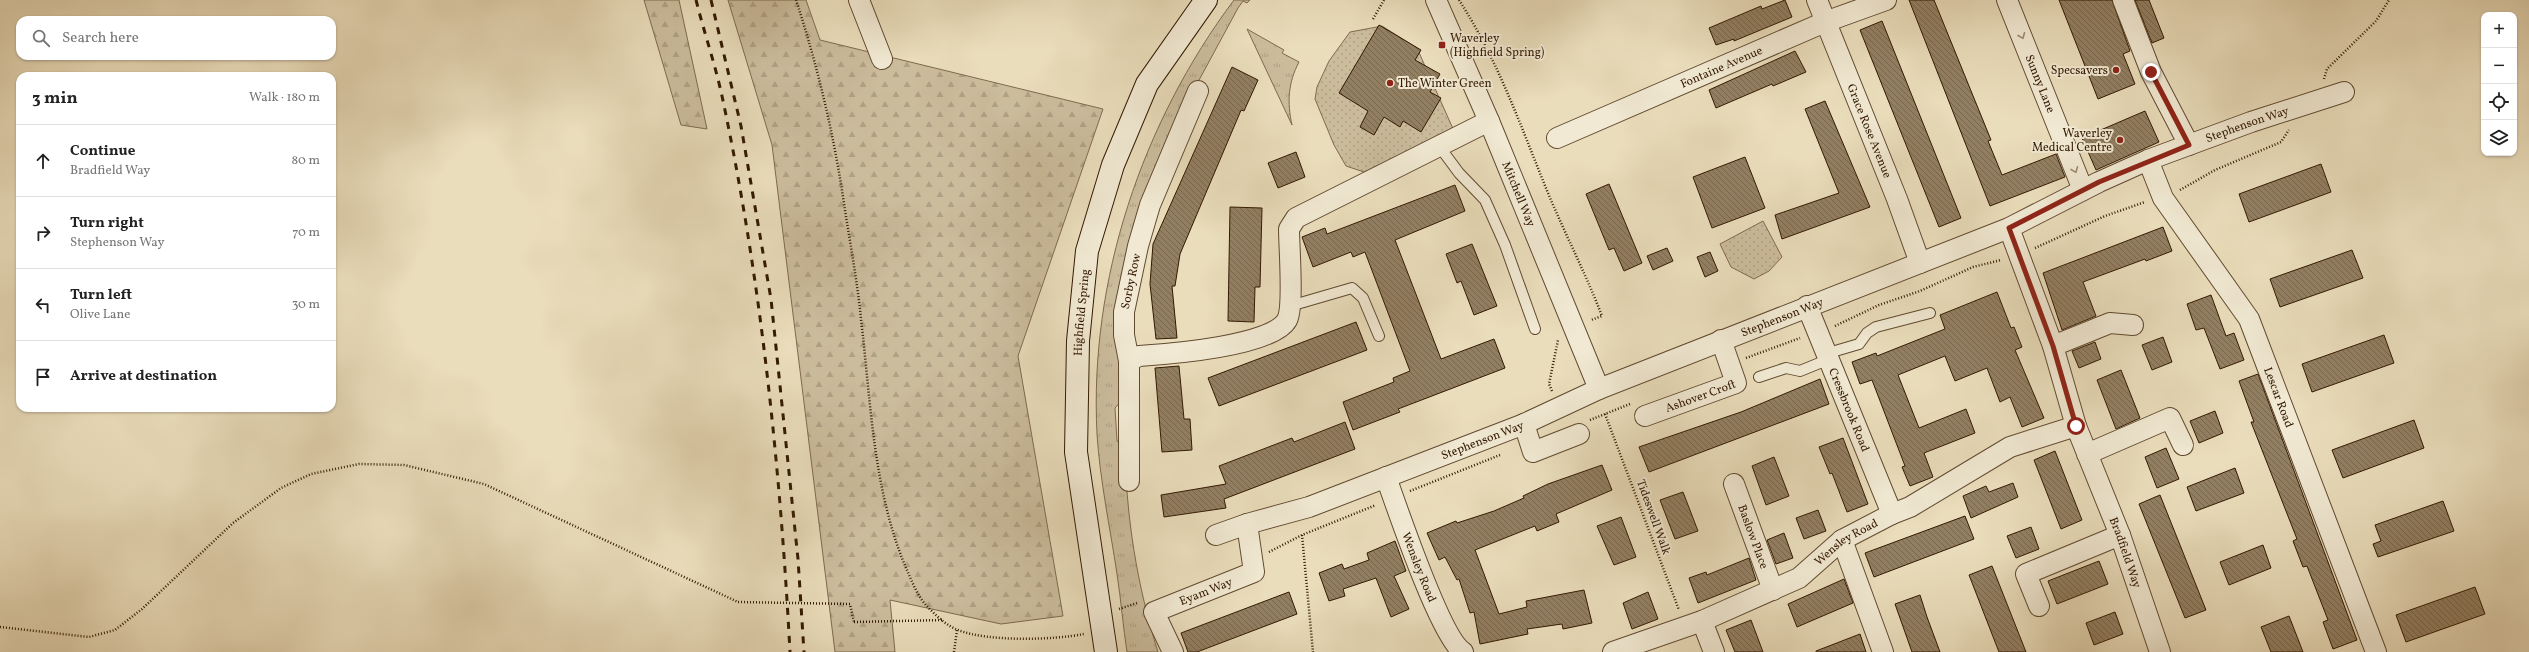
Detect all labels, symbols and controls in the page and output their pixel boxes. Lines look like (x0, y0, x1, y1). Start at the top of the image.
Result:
map controls (2481, 12, 2517, 156)
button: + (2481, 12, 2517, 48)
search box (16, 16, 336, 60)
icon: search (30, 27, 52, 49)
text: Search here (62, 28, 139, 49)
place label: Waverley (Highfield Spring) (1450, 31, 1545, 61)
one-way arrow (2017, 33, 2025, 40)
marker: Waverley (Highfield Spring) (1437, 40, 1447, 50)
street label: Fontaine Avenue (1678, 43, 1766, 93)
button: − (2481, 48, 2517, 84)
street label: Sunny Lane (2021, 52, 2058, 116)
place label: Specsavers (2051, 63, 2108, 79)
route end (2142, 63, 2160, 81)
marker: Specsavers (2111, 65, 2121, 75)
place label: The Winter Green (1398, 76, 1492, 92)
marker: The Winter Green (1385, 78, 1395, 88)
street label: Grace Rose Avenue (1843, 82, 1895, 181)
button: locate (2481, 84, 2517, 120)
text: 3 min (32, 87, 78, 110)
text: Walk · 180 m (249, 89, 320, 107)
street label: Stephenson Way (2203, 103, 2292, 147)
button: layers (2481, 120, 2517, 156)
place label: Waverley Medical Centre (2032, 126, 2112, 156)
marker: Waverley Medical Centre (2115, 135, 2125, 145)
text: Continue (70, 141, 135, 162)
icon: ahead (32, 150, 54, 172)
text: 80 m (291, 152, 320, 170)
street label: Mitchell Way (1497, 159, 1539, 230)
text: Bradfield Way (70, 162, 150, 180)
one-way arrow (2071, 166, 2079, 173)
text: Turn right (70, 213, 144, 234)
icon: right (32, 222, 54, 244)
text: 70 m (292, 224, 320, 242)
text: Stephenson Way (70, 234, 164, 252)
street label: Sorby Row (1118, 251, 1145, 311)
street label: Highfield Spring (1071, 268, 1094, 356)
text: Turn left (70, 285, 132, 306)
icon: left (32, 294, 54, 316)
street label: Stephenson Way (1739, 294, 1826, 341)
text: 30 m (292, 296, 320, 314)
text: Olive Lane (70, 306, 130, 324)
street label: Lescar Road (2259, 365, 2297, 430)
icon: arrive (32, 366, 54, 388)
text: Arrive at destination (70, 366, 217, 387)
street label: Cressbrook Road (1824, 366, 1873, 455)
street label: Ashover Croft (1663, 377, 1738, 417)
route start (2067, 417, 2085, 435)
street label: Stephenson Way (1439, 418, 1527, 464)
street label: Tideswell Walk (1632, 478, 1674, 558)
street label: Baslow Place (1733, 502, 1772, 572)
street label: Bradfield Way (2105, 515, 2145, 591)
street label: Wensley Road (1811, 516, 1881, 570)
street label: Wensley Road (1397, 530, 1440, 605)
street label: Eyam Way (1177, 574, 1235, 610)

